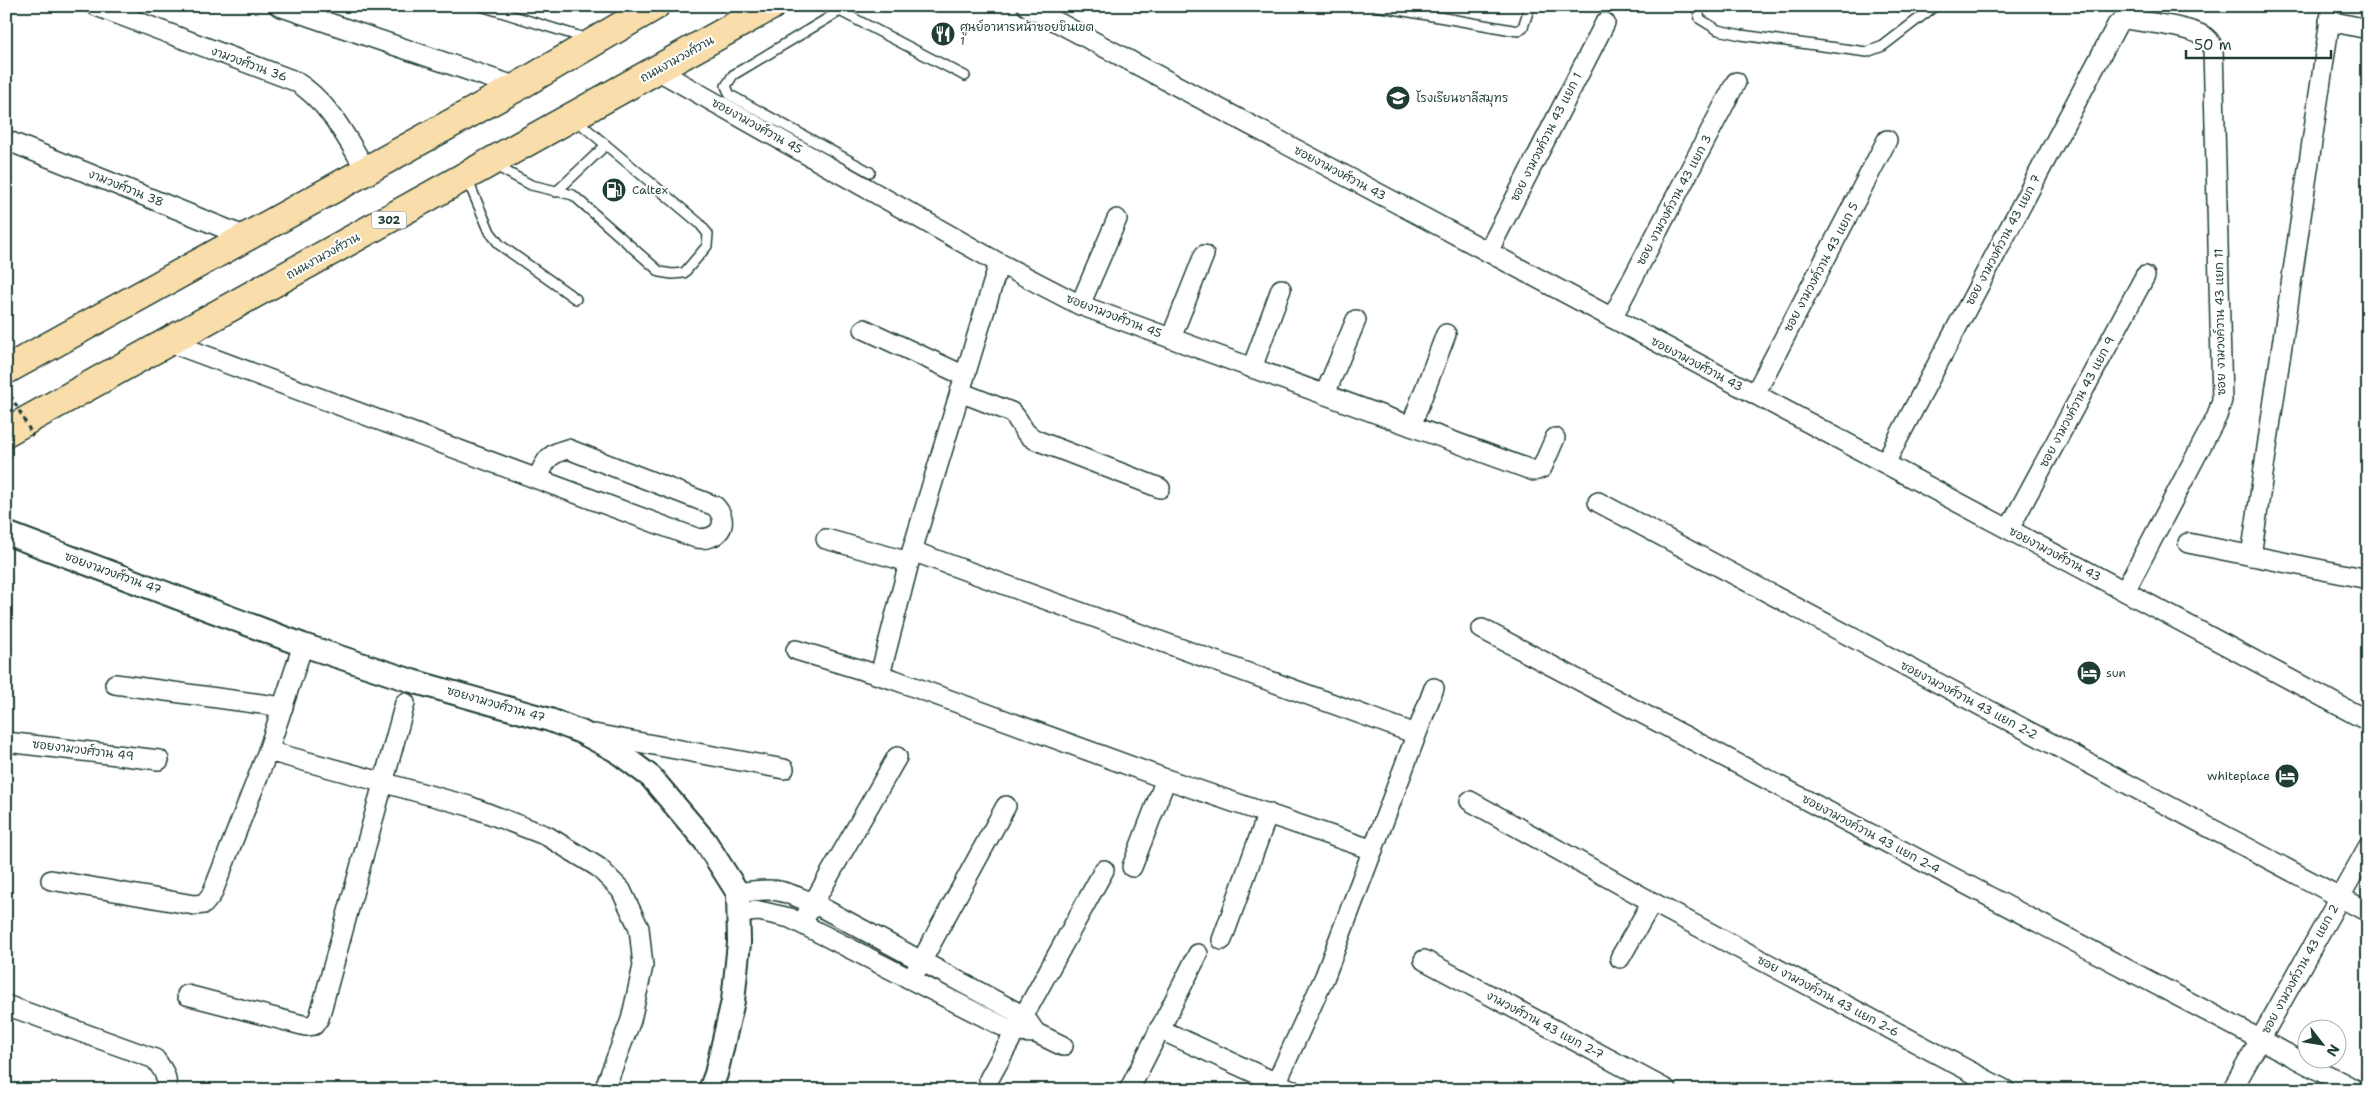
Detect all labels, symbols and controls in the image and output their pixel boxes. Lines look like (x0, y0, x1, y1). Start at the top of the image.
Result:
place label: ศูนย์อาหารหน้าซอยชินเขต 1 (960, 19, 1094, 49)
restaurant icon: ศูนย์อาหารหน้าซอยชินเขต 1 (930, 21, 956, 47)
scale bar (2186, 28, 2332, 60)
street label: ถนนงามวงศ์วาน (637, 32, 717, 86)
text: 50 m (2194, 35, 2232, 55)
street label: งามวงศ์วาน 36 (209, 43, 289, 85)
street label: ซอย งามวงค์วาน 43 แยก 1 (1507, 70, 1585, 204)
school or university icon: โรงเรียนชาลีสมุทร (1385, 85, 1411, 111)
place label: โรงเรียนชาลีสมุทร (1416, 90, 1508, 107)
street label: ซอยงามวงศ์วาน 45 (709, 94, 805, 158)
street label: ซอย งามวงค์วาน 43 แยก 3 (1633, 132, 1715, 268)
street label: ซอยงามวงศ์วาน 43 (1291, 142, 1389, 204)
street label: งามวงศ์วาน 38 (86, 166, 166, 210)
street label: ซอย งามวงค์วาน 43 แยก 7 (1962, 172, 2044, 308)
fuel station icon: Caltex (601, 177, 627, 203)
place label: Caltex (632, 182, 668, 198)
street label: ซอย งามวงค์วาน 43 แยก 5 (1780, 199, 1862, 335)
road number: 302 (372, 212, 406, 228)
street label: ถนนงามวงศ์วาน (283, 229, 363, 283)
street label: ซอย งามวงค์วาน 43 แยก 11 (2211, 248, 2229, 396)
street label: ซอยงามวงศ์วาน 45 (1064, 290, 1164, 342)
street label: ซอยงามวงศ์วาน 43 (1648, 333, 1746, 395)
street label: ซอย งามวงค์วาน 43 แยก 9 (2036, 334, 2118, 470)
street label: ซอยงามวงศ์วาน 43 (2006, 523, 2104, 585)
street label: ซอยงามวงศ์วาน 47 (62, 548, 164, 598)
street label: ซอยงามวงศ์วาน 43 แยก 2-2 (1898, 657, 2040, 743)
hotel icon: sun (2076, 660, 2102, 686)
place label: sun (2106, 665, 2126, 681)
street label: ซอยงามวงศ์วาน 47 (445, 682, 547, 726)
street label: ซอยงามวงศ์วาน 49 (31, 736, 135, 764)
hotel icon: whiteplace (2274, 763, 2300, 789)
place label: whiteplace (2207, 768, 2270, 784)
street label: ซอยงามวงค์วาน 43 แยก 2-4 (1799, 791, 1943, 877)
street label: ซอย งามวงค์วาน 43 แยก 2 (2258, 901, 2342, 1037)
street label: ซอย งามวงค์วาน 43 แยก 2-6 (1754, 952, 1902, 1040)
street label: งามวงศ์วาน 43 แยก 2-7 (1483, 987, 1607, 1063)
north arrow (2296, 1018, 2346, 1068)
text: N (2323, 1041, 2344, 1060)

